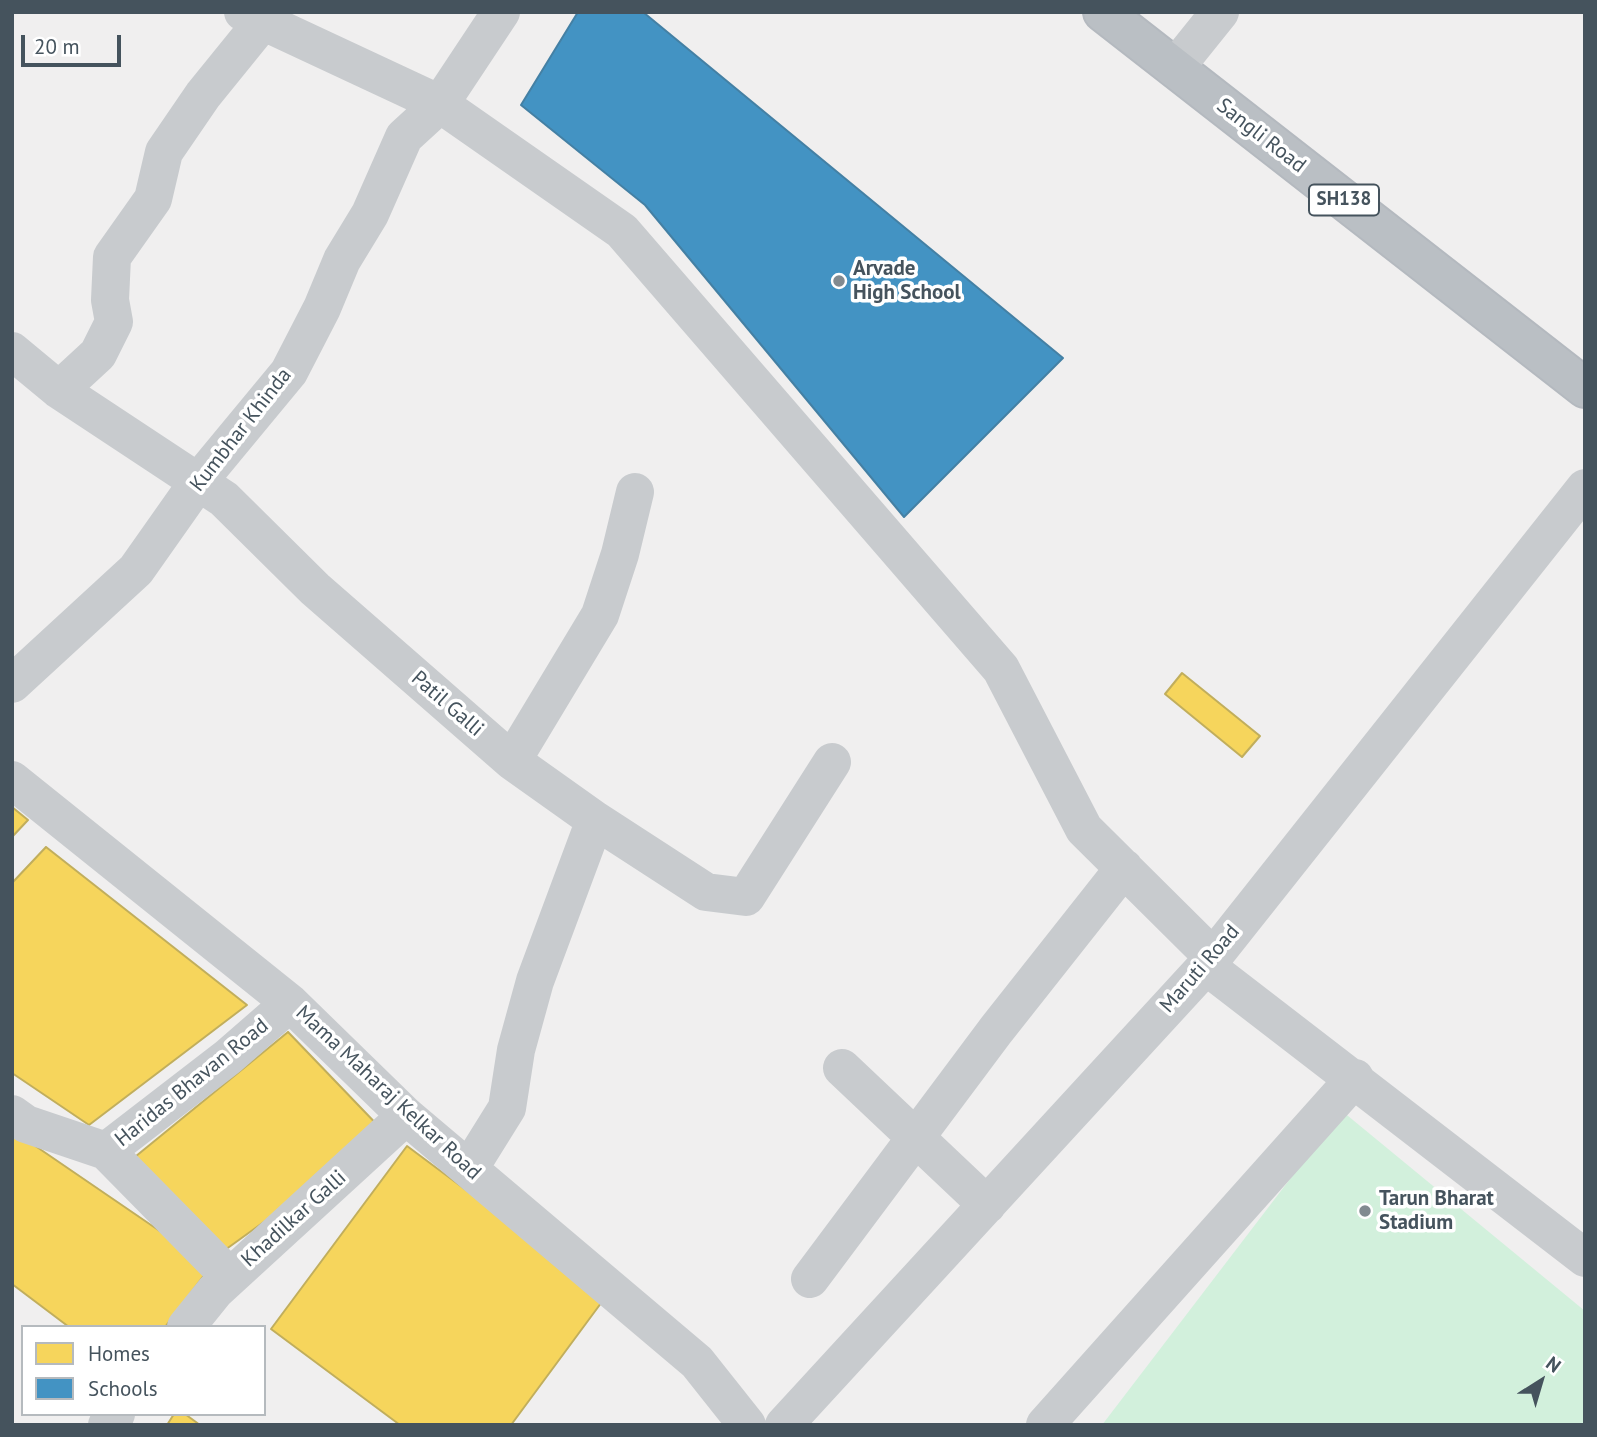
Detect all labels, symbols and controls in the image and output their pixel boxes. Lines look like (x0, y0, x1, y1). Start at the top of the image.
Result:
scale bar (24, 21, 124, 65)
text: 20 m (34, 33, 80, 60)
street label: Sangli Road (1211, 93, 1311, 179)
road number: SH138 (1309, 184, 1379, 216)
place label: Arvade High School (853, 256, 961, 306)
marker: Arvade High School (831, 273, 847, 289)
street label: Kumbhar Khinda (185, 363, 297, 497)
street label: Patil Galli (406, 666, 488, 742)
street label: Maruti Road (1155, 920, 1245, 1018)
street label: Mama Maharaj Kelkar Road (290, 1001, 486, 1185)
street label: Haridas Bhavan Road (110, 1014, 274, 1152)
street label: Khadilkar Galli (236, 1165, 352, 1273)
place label: Tarun Bharat Stadium (1379, 1186, 1494, 1236)
marker: Tarun Bharat Stadium (1357, 1203, 1373, 1219)
legend (21, 1325, 266, 1416)
text: Homes (88, 1340, 150, 1367)
north arrow (1506, 1346, 1576, 1416)
text: N (1541, 1351, 1566, 1378)
text: Schools (88, 1375, 158, 1402)

